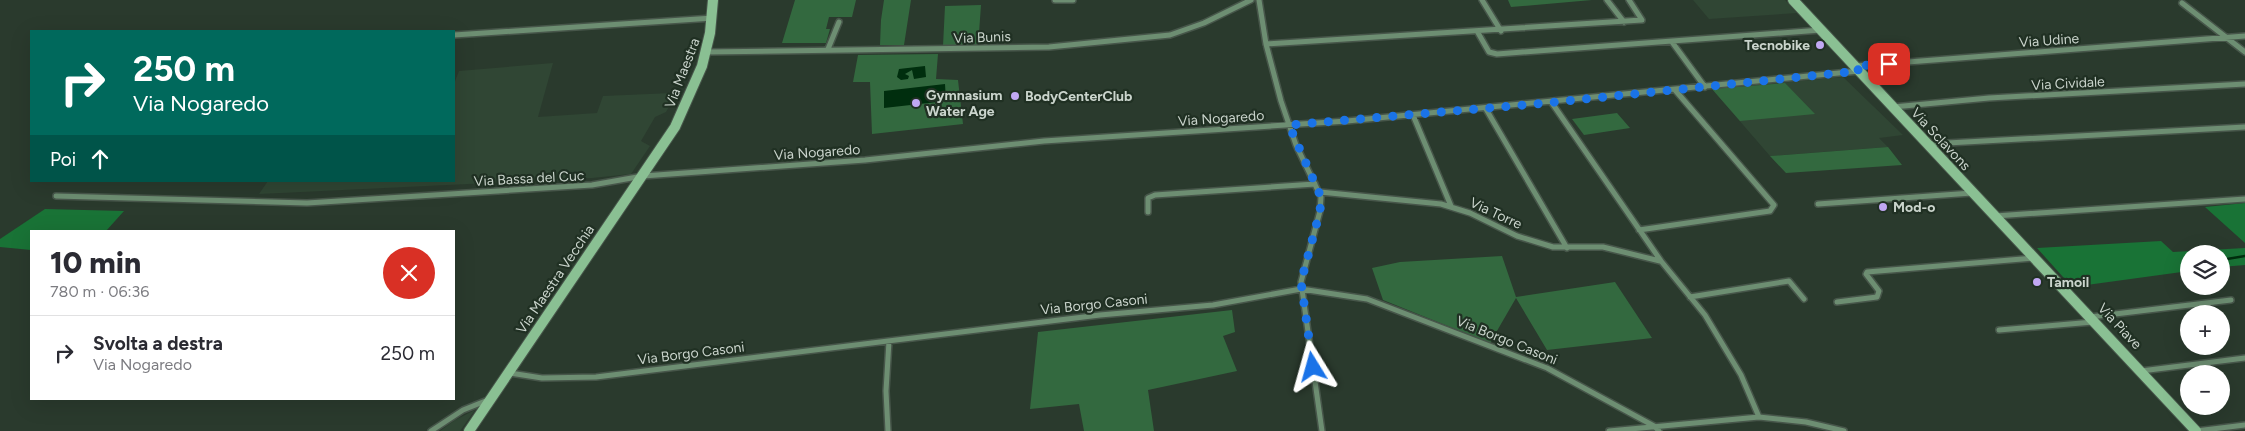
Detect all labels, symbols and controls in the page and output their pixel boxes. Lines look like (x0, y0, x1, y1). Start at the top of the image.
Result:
street label: Via Bunis (953, 28, 1011, 47)
street label: Via Udine (2018, 30, 2080, 51)
street label: Via Maestra (661, 36, 704, 111)
place label: Tecnobike (1744, 37, 1810, 54)
marker: Tecnobike (1814, 39, 1826, 51)
pin (1868, 43, 1910, 85)
text: 250 m (133, 48, 235, 90)
icon: right (50, 50, 115, 115)
icon: arrive (1875, 50, 1903, 78)
street label: Via Cividale (2031, 73, 2106, 94)
place label: Gymnasium Water Age (926, 87, 1002, 120)
place label: BodyCenterClub (1025, 88, 1132, 105)
text: Via Nogaredo (133, 90, 269, 117)
marker: BodyCenterClub (1009, 90, 1021, 102)
marker: Gymnasium Water Age (910, 97, 922, 109)
street label: Via Sclavons (1907, 105, 1974, 174)
street label: Via Nogaredo (1177, 107, 1265, 130)
street label: Via Nogaredo (773, 141, 861, 164)
icon: ahead (86, 145, 114, 173)
text: Poi (50, 148, 76, 171)
street label: Via Bassa del Cuc (473, 167, 585, 190)
street label: Via Torre (1467, 194, 1525, 233)
place label: Mod-o (1893, 199, 1935, 216)
marker: Mod-o (1877, 201, 1889, 213)
street label: Via Maestra Vecchia (513, 222, 598, 337)
text: 10 min (50, 244, 141, 281)
map controls (2180, 245, 2230, 415)
button: layers (2180, 245, 2230, 295)
button: close (383, 247, 435, 299)
place label: Tamoil (2047, 274, 2089, 291)
marker: Tamoil (2031, 276, 2043, 288)
text: 780 m · 06:36 (50, 282, 149, 301)
street label: Via Borgo Casoni (1040, 290, 1148, 319)
street label: Via Piave (2094, 300, 2145, 353)
button: + (2180, 305, 2230, 355)
street label: Via Borgo Casoni (1454, 312, 1560, 369)
text: Svolta a destra (93, 332, 223, 355)
street label: Via Borgo Casoni (637, 338, 746, 368)
icon: right (50, 339, 78, 367)
position arrow (1286, 340, 1338, 392)
text: 250 m (380, 342, 435, 365)
text: Via Nogaredo (93, 355, 192, 374)
button: − (2180, 365, 2230, 415)

